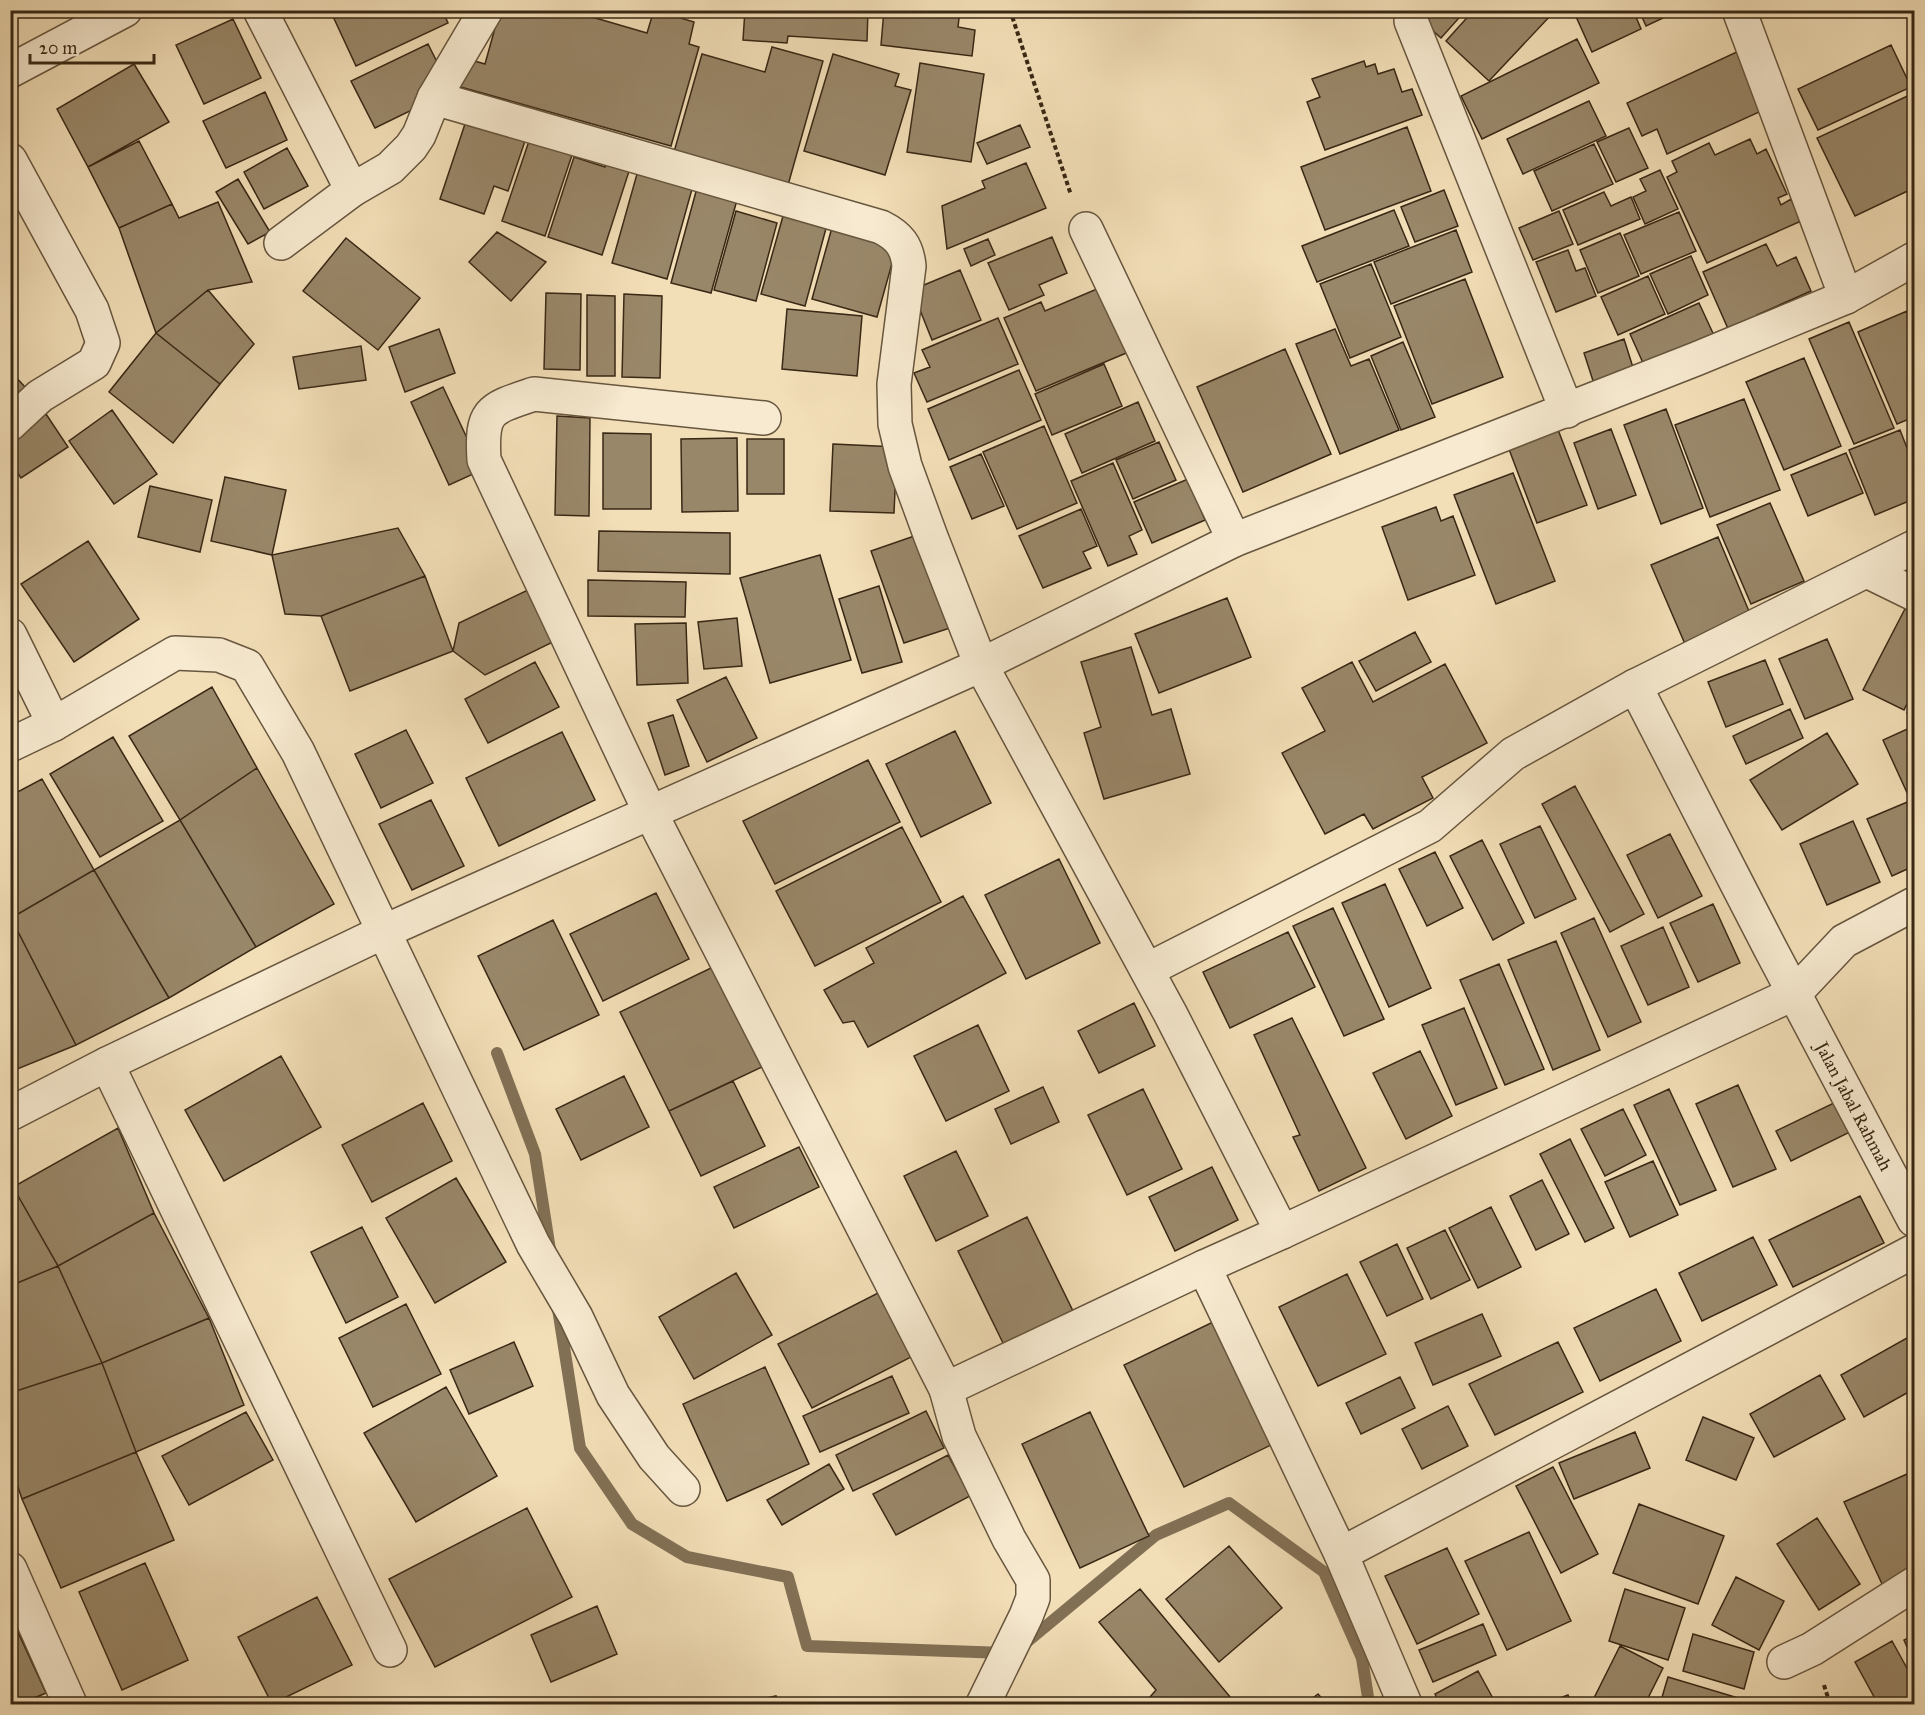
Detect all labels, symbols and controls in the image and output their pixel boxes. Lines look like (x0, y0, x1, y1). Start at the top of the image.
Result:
scale bar (30, 27, 154, 65)
text: 20 m (39, 37, 77, 59)
street label: Jalan Jabal Rahmah (1809, 1036, 1897, 1175)

